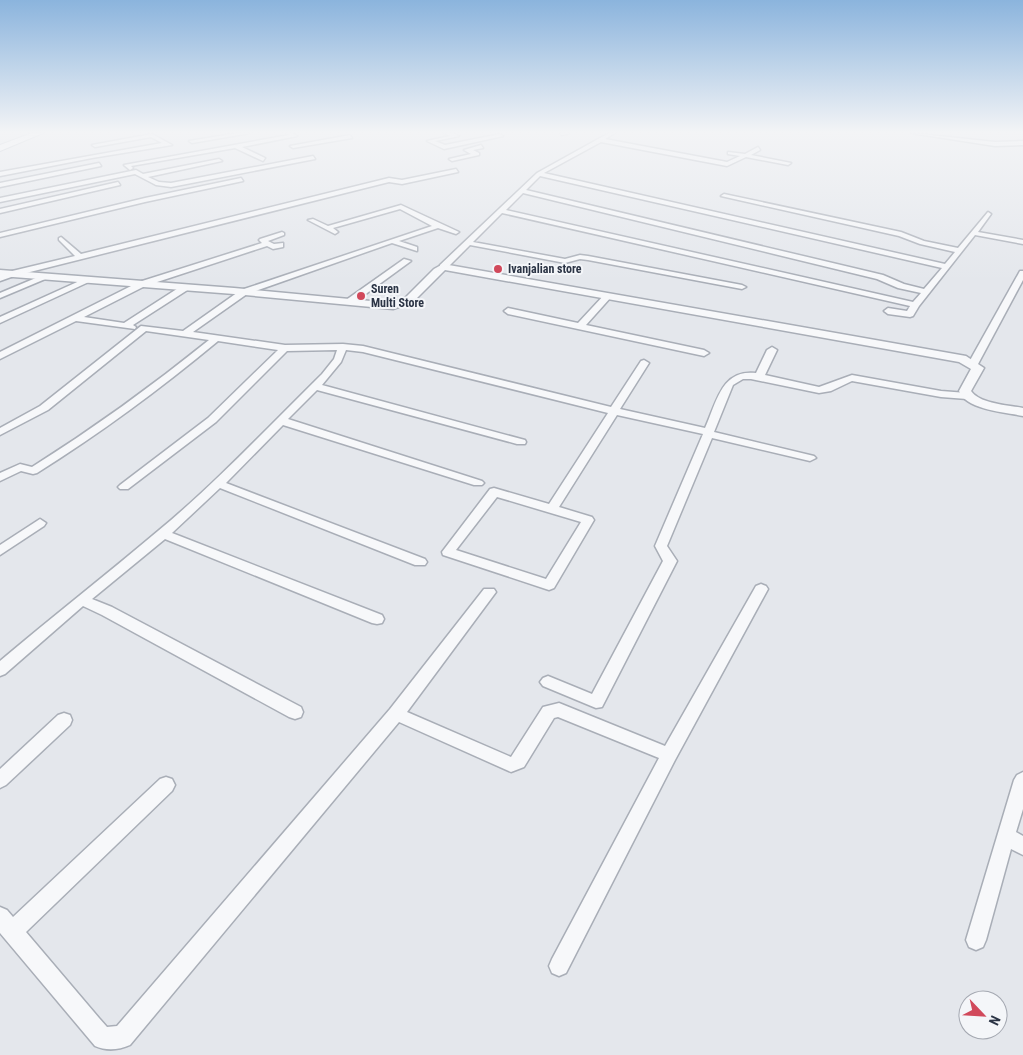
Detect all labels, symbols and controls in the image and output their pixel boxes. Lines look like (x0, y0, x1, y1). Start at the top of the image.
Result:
place label: Ivanjalian store (508, 262, 582, 276)
marker: Ivanjalian store (492, 263, 504, 275)
place label: Suren Multi Store (371, 282, 424, 310)
marker: Suren Multi Store (355, 290, 367, 302)
north arrow (958, 990, 1008, 1040)
text: N (986, 1013, 1004, 1028)

